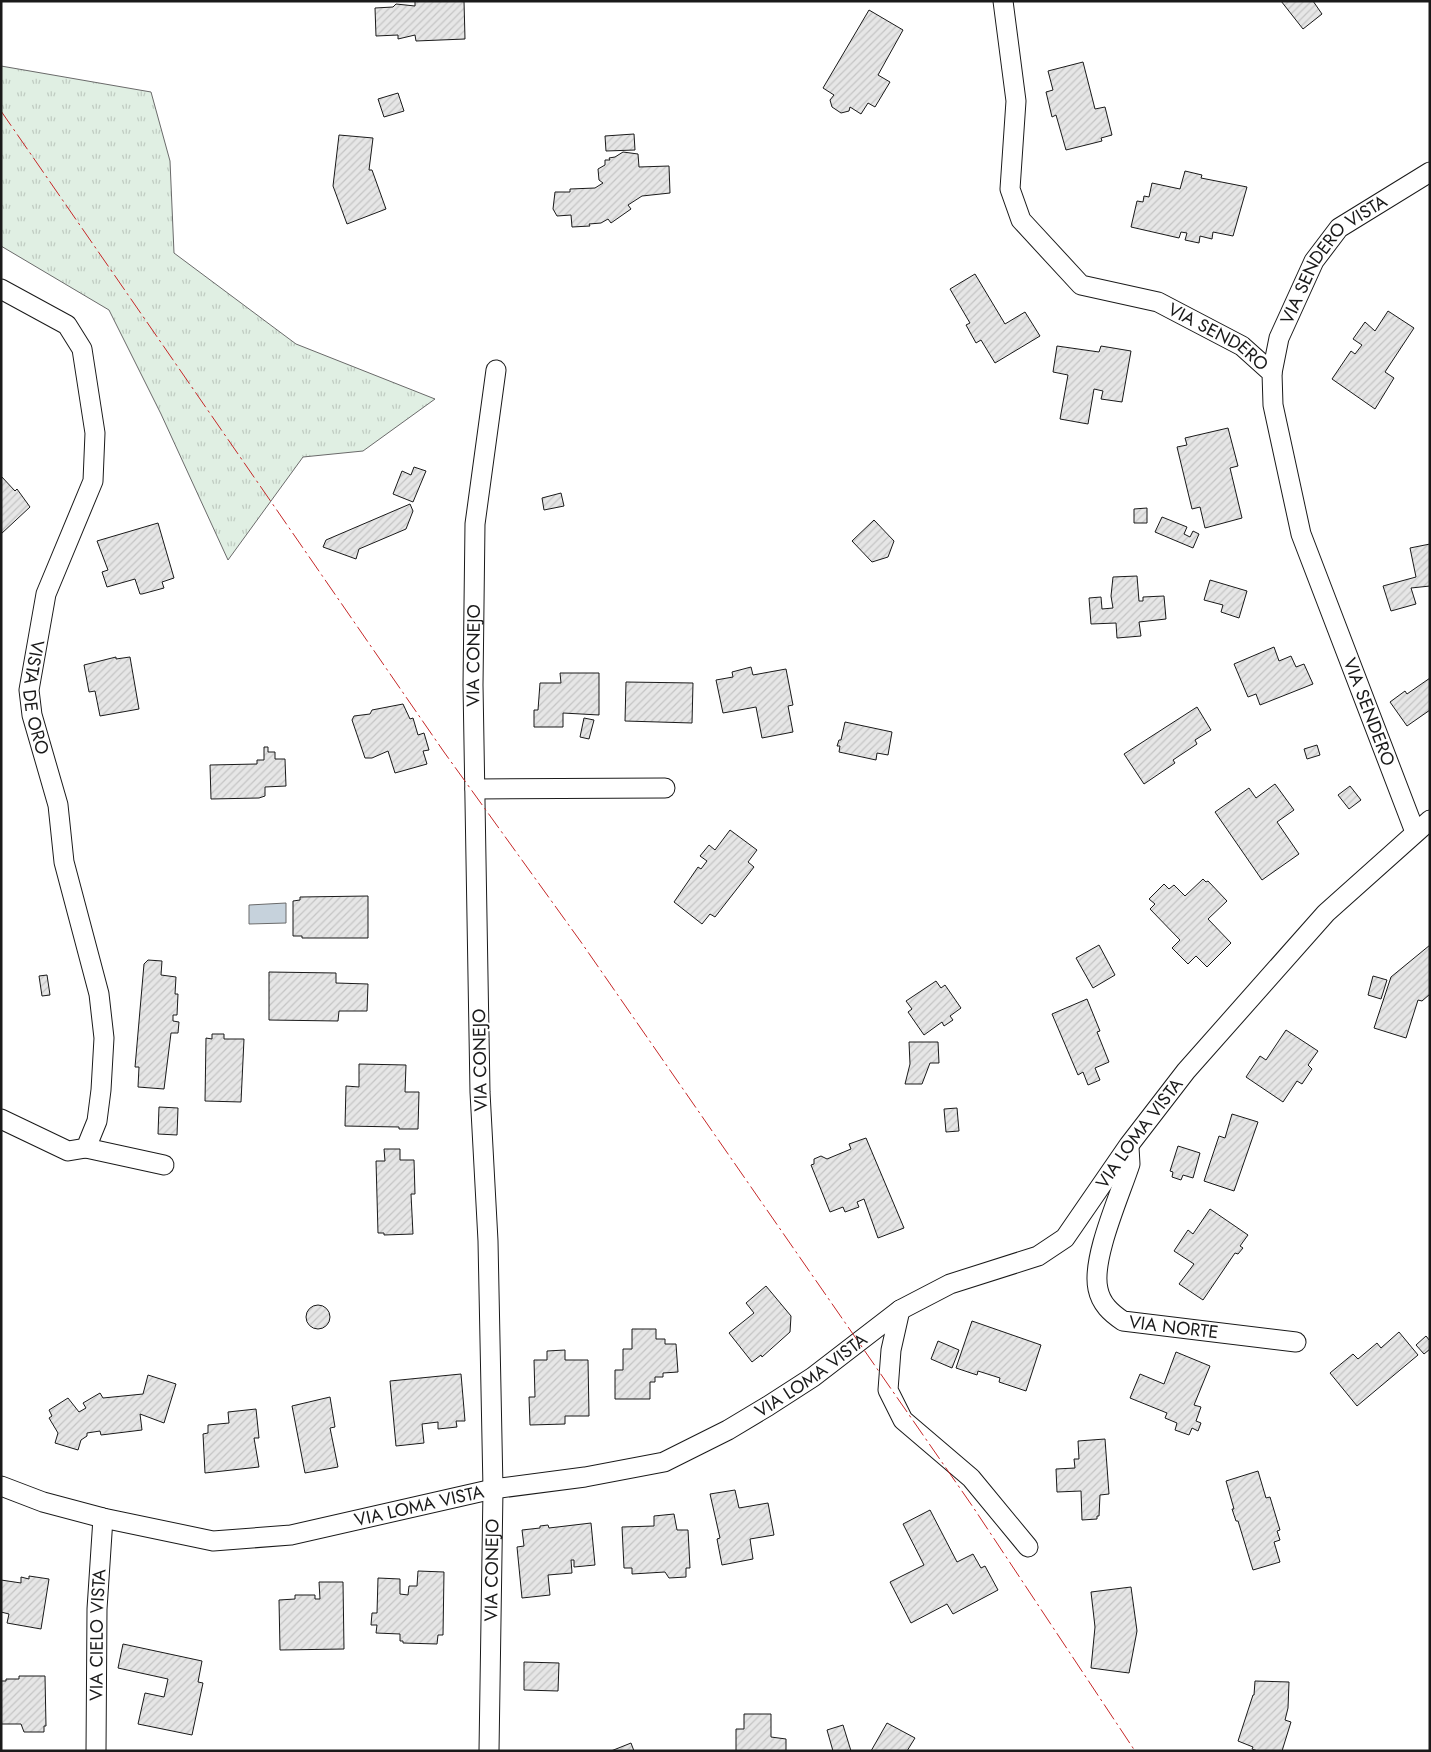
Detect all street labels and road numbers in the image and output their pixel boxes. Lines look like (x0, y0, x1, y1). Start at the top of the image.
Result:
street label: VIA SENDERO VISTA (1274, 188, 1392, 328)
street label: VIA SENDERO (1163, 296, 1274, 377)
street label: VIA CONEJO (460, 604, 487, 707)
street label: VISTA DE ORO (16, 638, 56, 758)
street label: VIA SENDERO (1337, 654, 1402, 770)
street label: VIA CONEJO (466, 1009, 494, 1111)
street label: VIA LOMA VISTA (1090, 1073, 1189, 1194)
street label: VIA NORTE (1127, 1309, 1220, 1345)
street label: VIA LOMA VISTA (750, 1327, 873, 1424)
street label: VIA LOMA VISTA (352, 1478, 486, 1533)
street label: VIA CONEJO (478, 1519, 506, 1622)
street label: VIA CIELO VISTA (83, 1568, 113, 1701)

